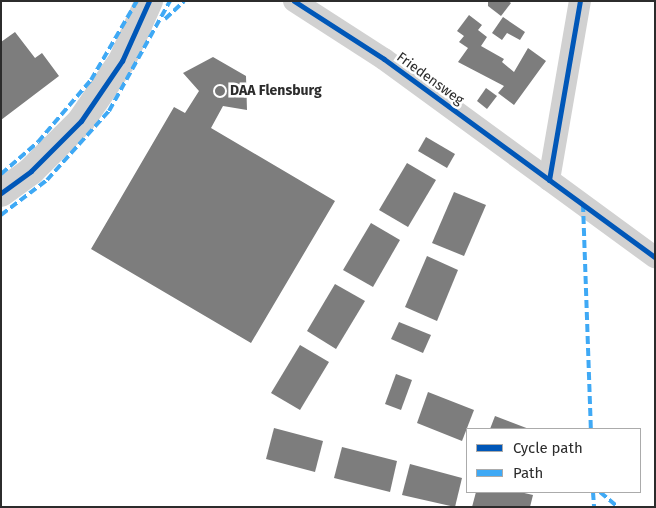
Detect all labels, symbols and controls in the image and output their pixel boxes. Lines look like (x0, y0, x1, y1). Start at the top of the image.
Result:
street label: Friedensweg (393, 49, 467, 109)
place label: DAA Flensburg (230, 83, 322, 99)
marker: DAA Flensburg (214, 85, 226, 97)
legend (466, 428, 641, 493)
text: Cycle path (513, 439, 583, 457)
text: Path (513, 464, 543, 482)

